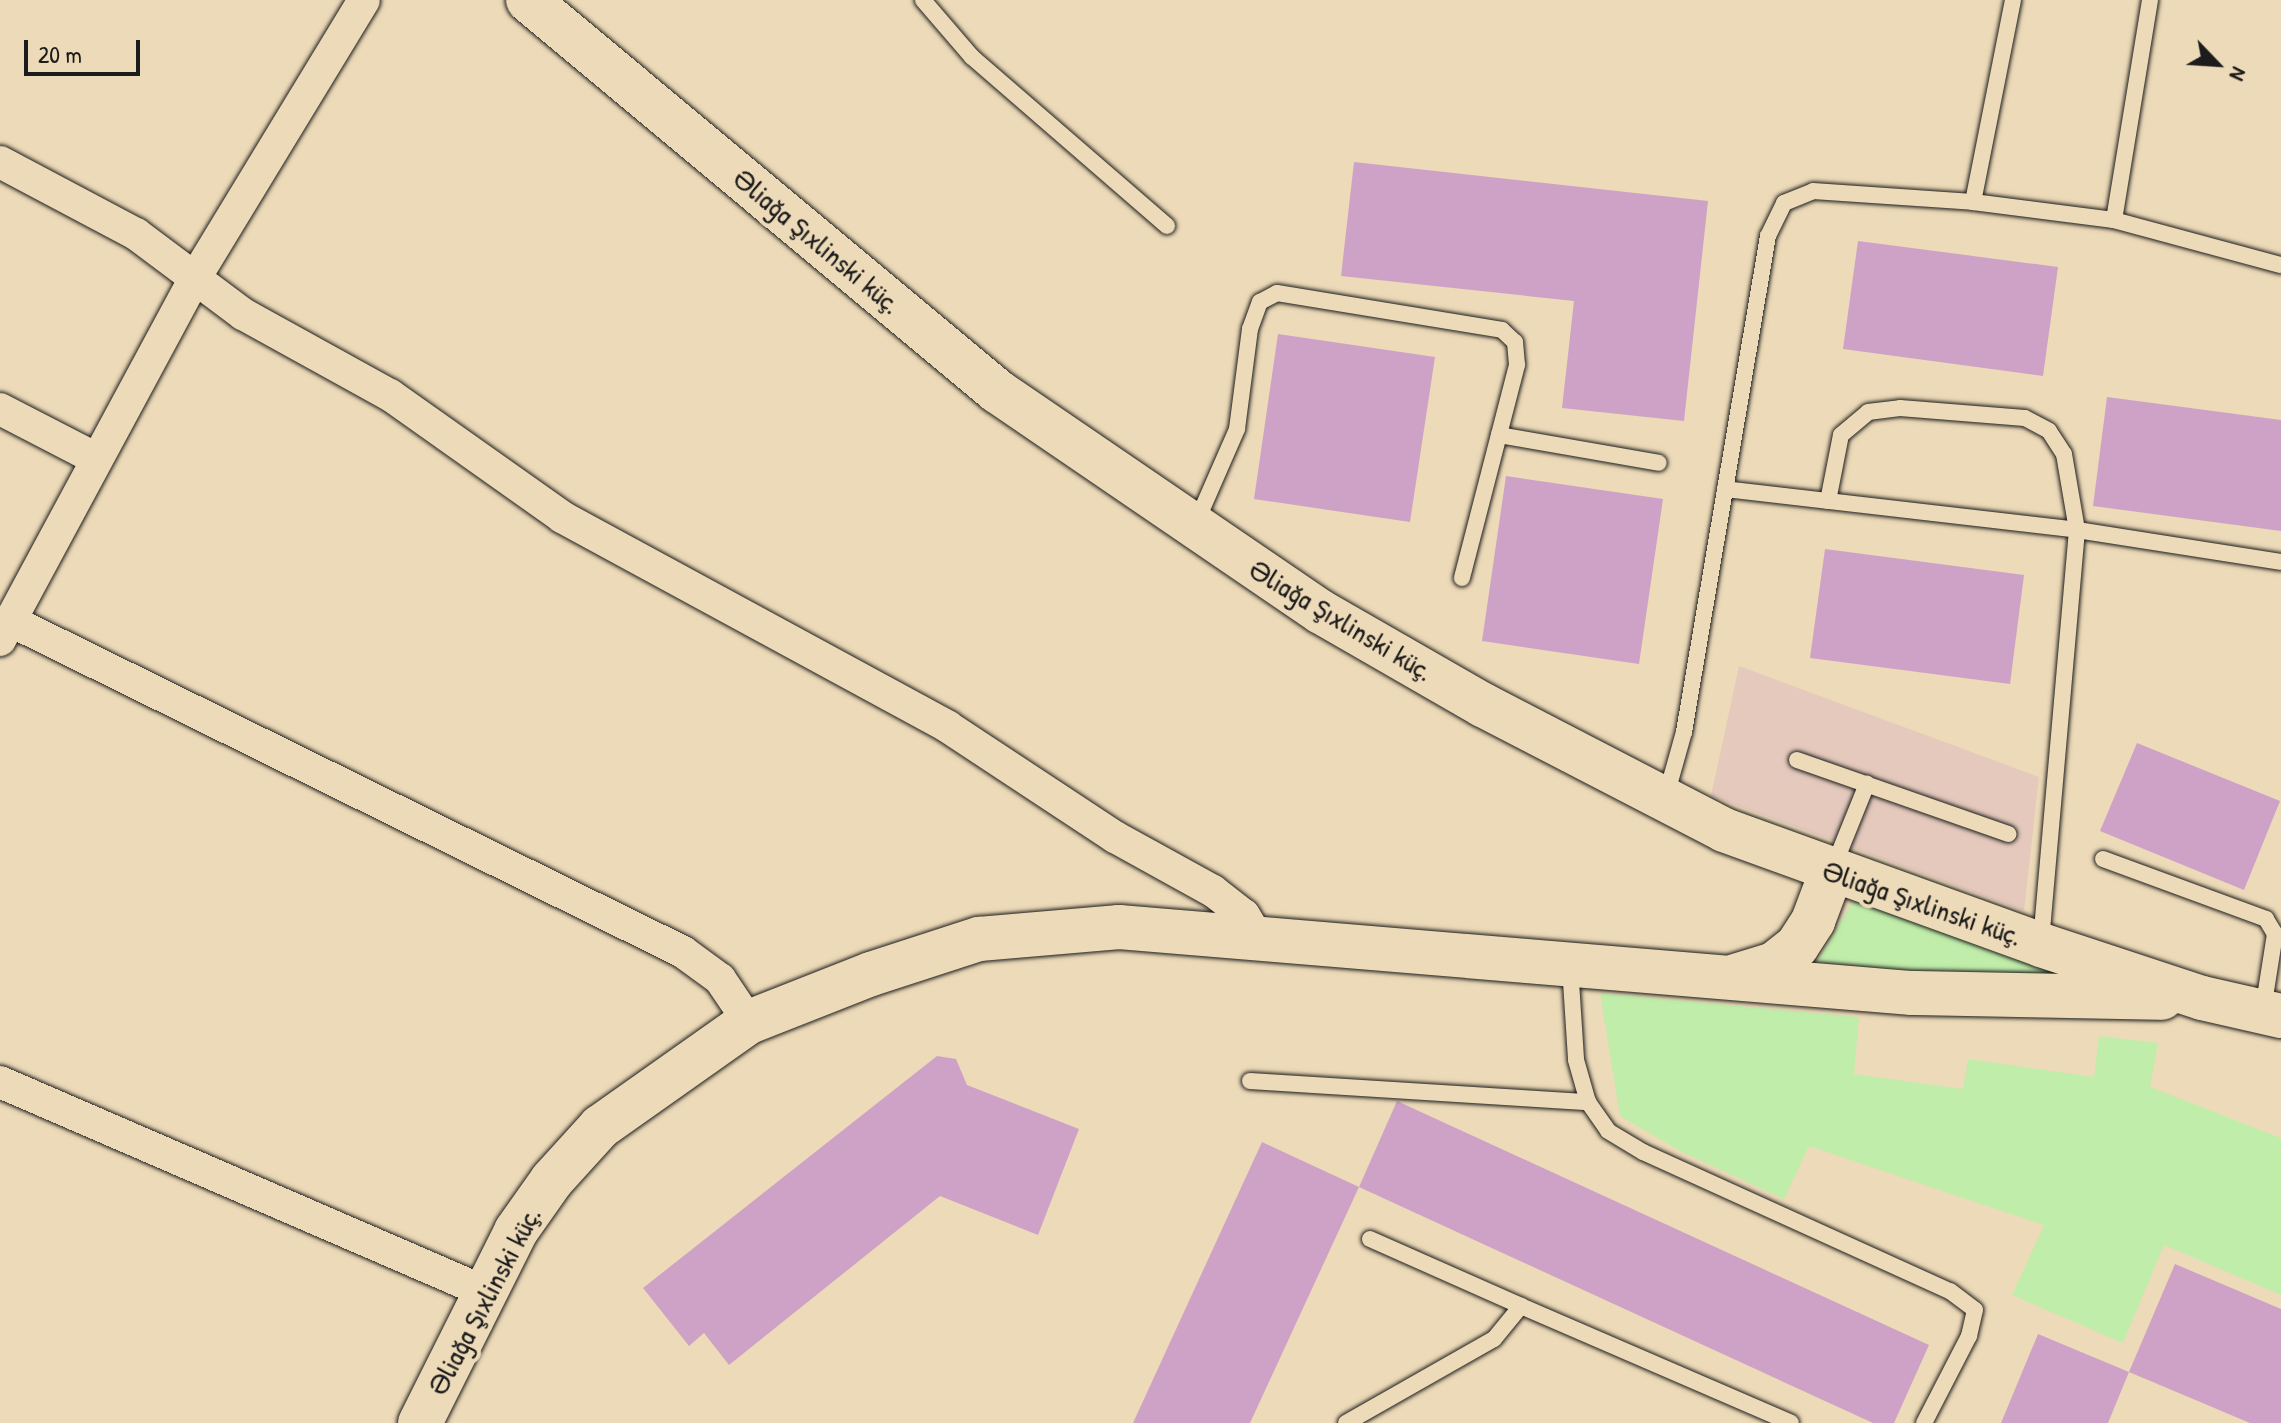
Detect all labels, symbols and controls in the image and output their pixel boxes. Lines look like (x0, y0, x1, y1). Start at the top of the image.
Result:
scale bar (28, 24, 144, 74)
north arrow (2177, 24, 2257, 104)
text: 20 m (38, 38, 82, 70)
text: N (2223, 62, 2255, 86)
street label: Əliağa Şıxlinski küç. (726, 161, 908, 321)
street label: Əliağa Şıxlinski küç. (1243, 552, 1439, 688)
street label: Əliağa Şıxlinski küç. (1818, 853, 2026, 953)
street label: Əliağa Şıxlinski küç. (420, 1201, 548, 1401)

